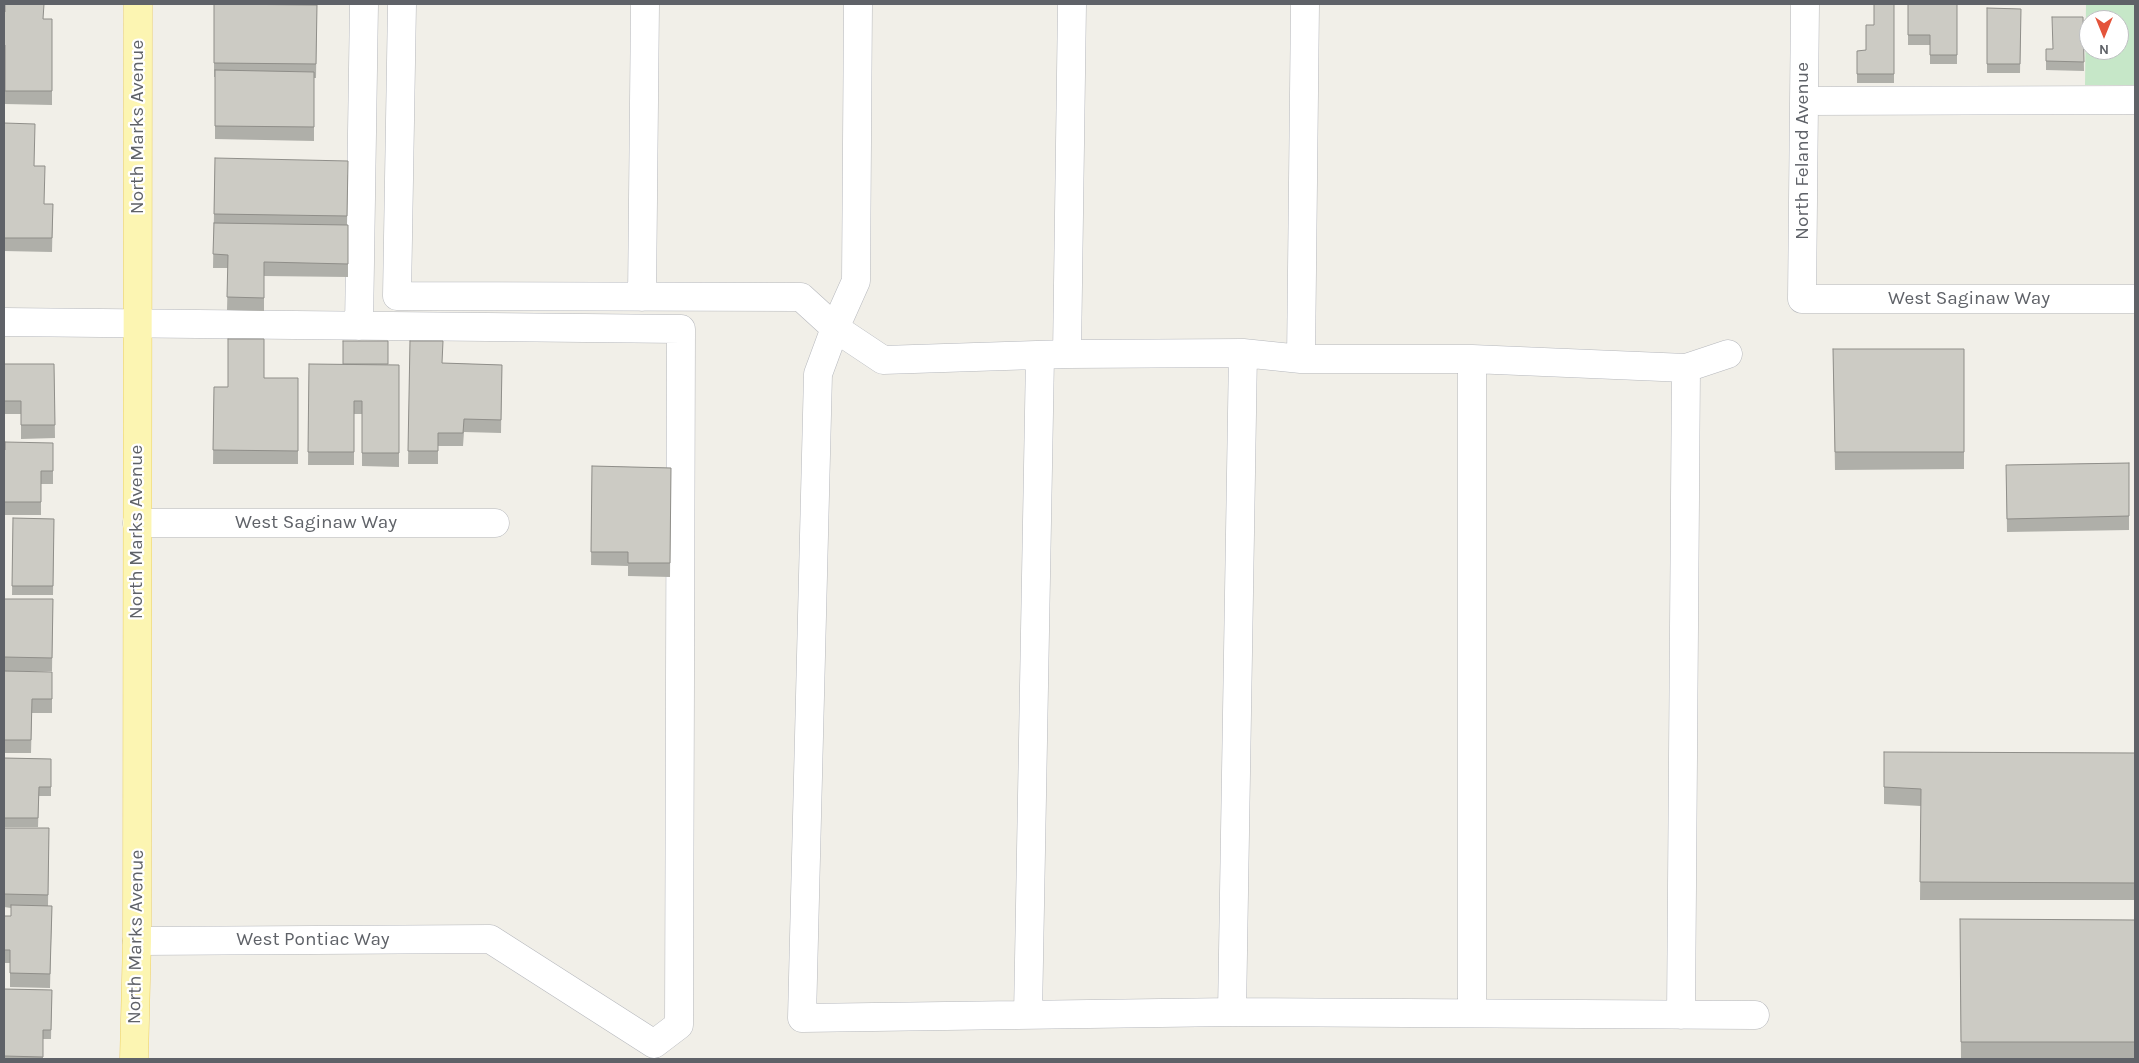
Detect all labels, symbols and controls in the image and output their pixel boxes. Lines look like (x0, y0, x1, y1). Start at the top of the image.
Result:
north arrow (2079, 10, 2129, 60)
street label: North Marks Avenue (127, 40, 149, 214)
text: N (2099, 41, 2109, 58)
street label: North Feland Avenue (1792, 62, 1814, 240)
street label: West Saginaw Way (1888, 288, 2050, 310)
street label: North Marks Avenue (126, 445, 148, 619)
street label: West Saginaw Way (235, 512, 397, 534)
street label: North Marks Avenue (123, 850, 149, 1024)
street label: West Pontiac Way (236, 929, 390, 951)

